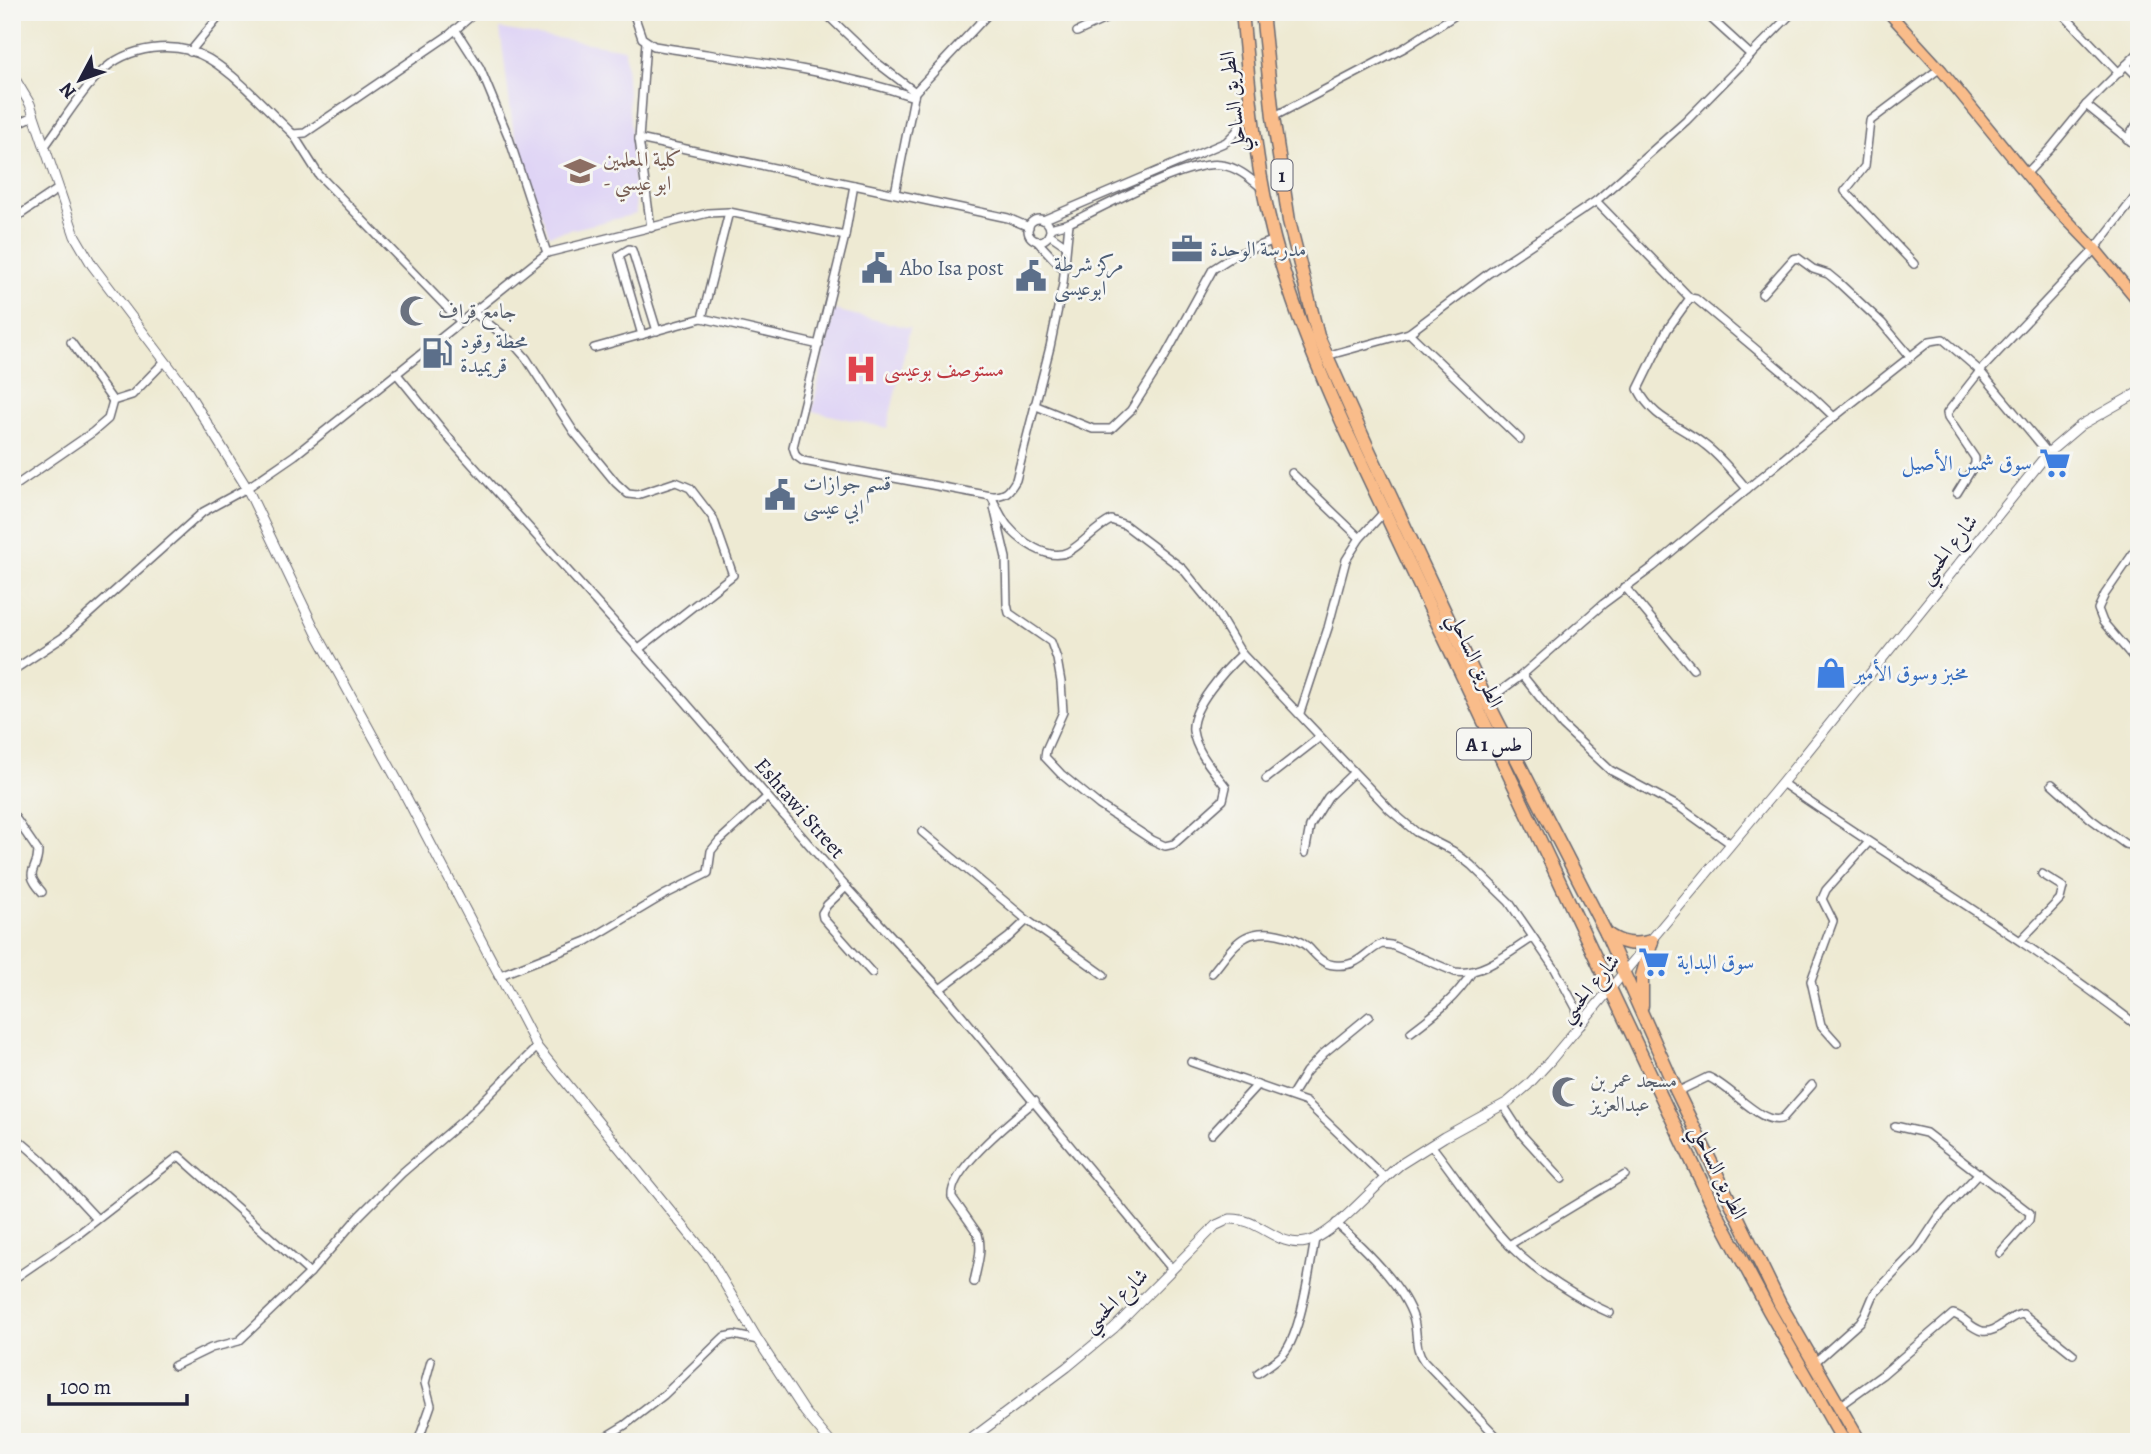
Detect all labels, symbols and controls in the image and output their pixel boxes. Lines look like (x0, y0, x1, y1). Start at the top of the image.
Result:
north arrow (46, 46, 116, 116)
street label: الطريق الساحلي (1213, 49, 1259, 154)
text: N (53, 77, 82, 104)
place label: كلية المعلمين - ابو عيسي (603, 145, 682, 203)
school or university icon: كلية المعلمين - ابو عيسي (563, 154, 597, 188)
road number: 1 (1272, 160, 1292, 190)
office icon: مدرسة الوحدة (1170, 232, 1204, 266)
place label: مدرسة الوحدة (1210, 235, 1306, 263)
place label: مركز شرطة ابوعيسى (1054, 250, 1124, 303)
public building icon: Abo Isa post (860, 251, 894, 285)
place label: Abo Isa post (899, 254, 1004, 282)
public building icon: مركز شرطة ابوعيسى (1014, 259, 1048, 293)
mosque icon: جامع قراف (398, 294, 432, 328)
place label: جامع قراف (438, 297, 517, 330)
place label: محطة وقود قريميدة (460, 327, 528, 379)
fuel station icon: محطة وقود قريميدة (420, 336, 454, 370)
hospital icon: مستوصف بوعيسى (844, 352, 878, 386)
place label: مستوصف بوعيسى (884, 355, 1004, 384)
supermarket icon: سوق شمس الأصيل (2038, 446, 2072, 480)
place label: سوق شمس الأصيل (1901, 448, 2032, 478)
place label: قسم جوازات ابي عيسى (803, 469, 891, 524)
public building icon: قسم جوازات ابي عيسى (763, 478, 797, 512)
street label: شارع الحسي (1912, 508, 1989, 594)
street label: الطريق الساحلي (1436, 608, 1510, 715)
shop icon: مخبز وسوق الأمير (1814, 656, 1848, 690)
place label: مخبز وسوق الأمير (1852, 658, 1969, 687)
road number: A 1 طس (1457, 729, 1531, 760)
street label: Eshtawi Street (748, 752, 852, 864)
supermarket icon: سوق البداية (1637, 945, 1671, 979)
street label: شارع الحسي (1552, 948, 1631, 1032)
place label: سوق البداية (1677, 948, 1755, 976)
place label: مسجد عمر بن عبدالعزيز (1588, 1066, 1677, 1118)
mosque icon: مسجد عمر بن عبدالعزيز (1550, 1075, 1584, 1109)
street label: الطريق الساحلي (1679, 1120, 1754, 1227)
street label: شارع الحسي (1076, 1262, 1158, 1343)
scale bar (49, 1363, 187, 1407)
text: 100 m (60, 1373, 111, 1401)

